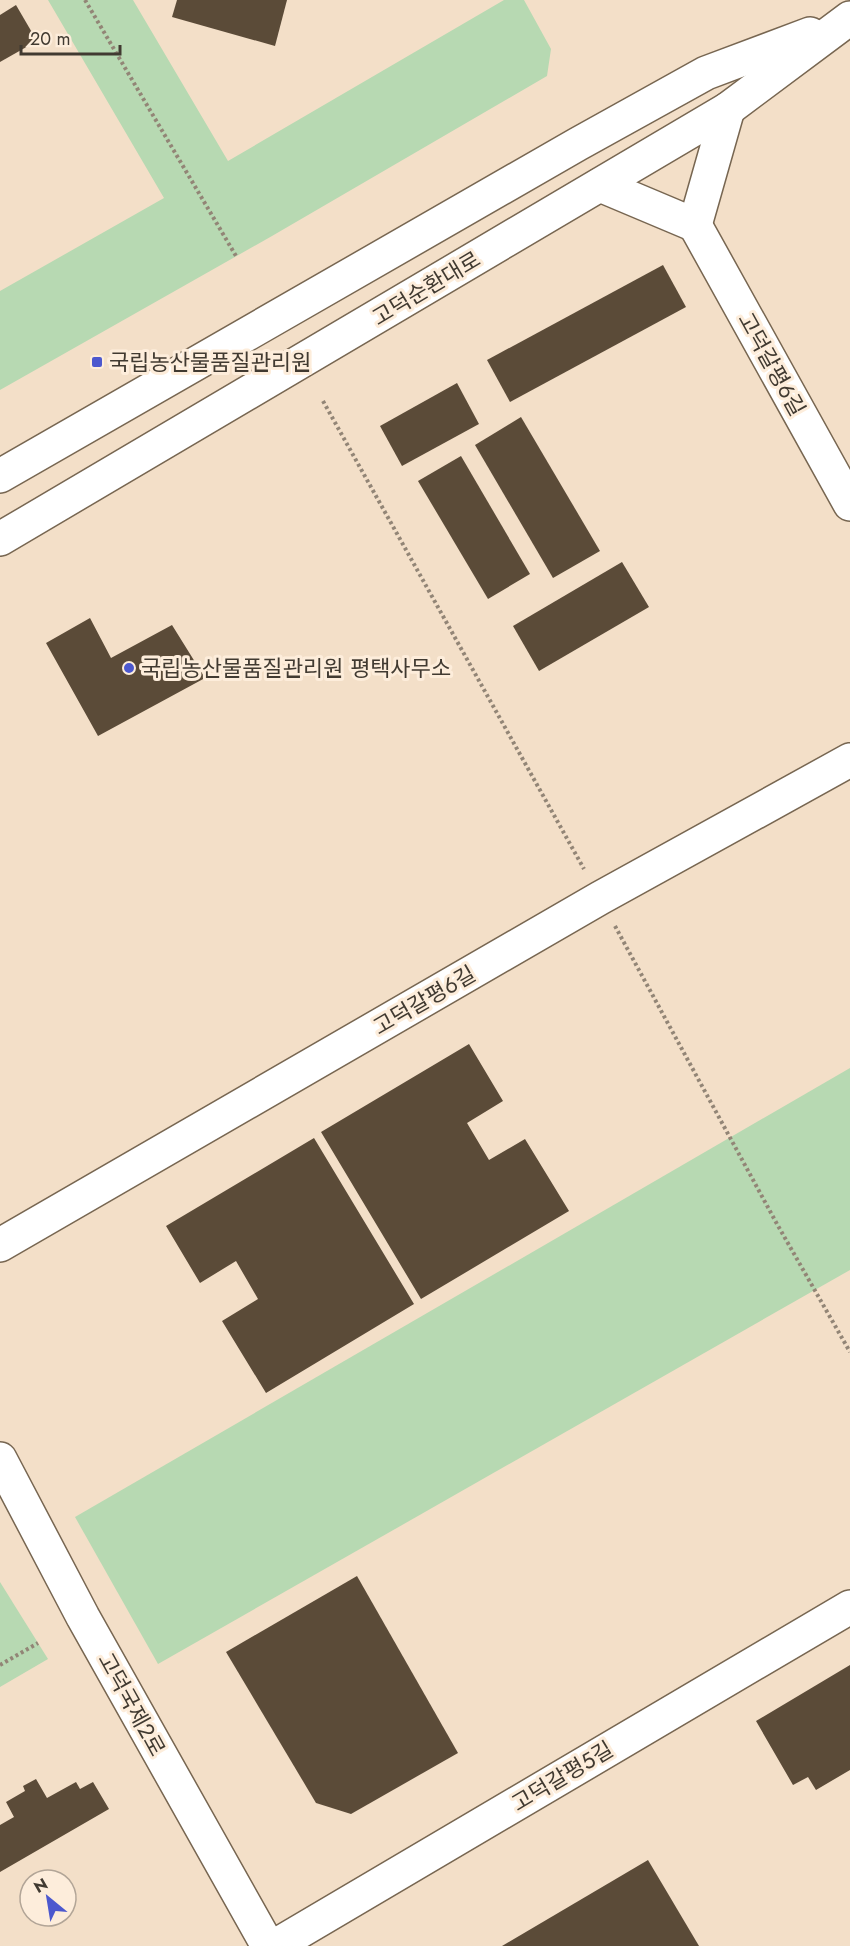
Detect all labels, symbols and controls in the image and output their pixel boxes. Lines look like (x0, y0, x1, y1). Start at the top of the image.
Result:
scale bar (21, 18, 120, 56)
text: 20 m (30, 26, 70, 52)
street label: 고덕순환대로 (366, 243, 486, 333)
street label: 고덕갈평6길 (730, 306, 814, 422)
place label: 국립농산물품질관리원 (109, 346, 311, 378)
marker: 국립농산물품질관리원 (90, 355, 104, 369)
place label: 국립농산물품질관리원 평택사무소 (141, 652, 451, 684)
marker: 국립농산물품질관리원 평택사무소 (122, 661, 136, 675)
street label: 고덕갈평6길 (367, 958, 481, 1042)
street label: 고덕국제2로 (90, 1647, 174, 1761)
street label: 고덕갈평5길 (505, 1733, 619, 1819)
north arrow (18, 1868, 78, 1928)
text: N (29, 1872, 52, 1899)

